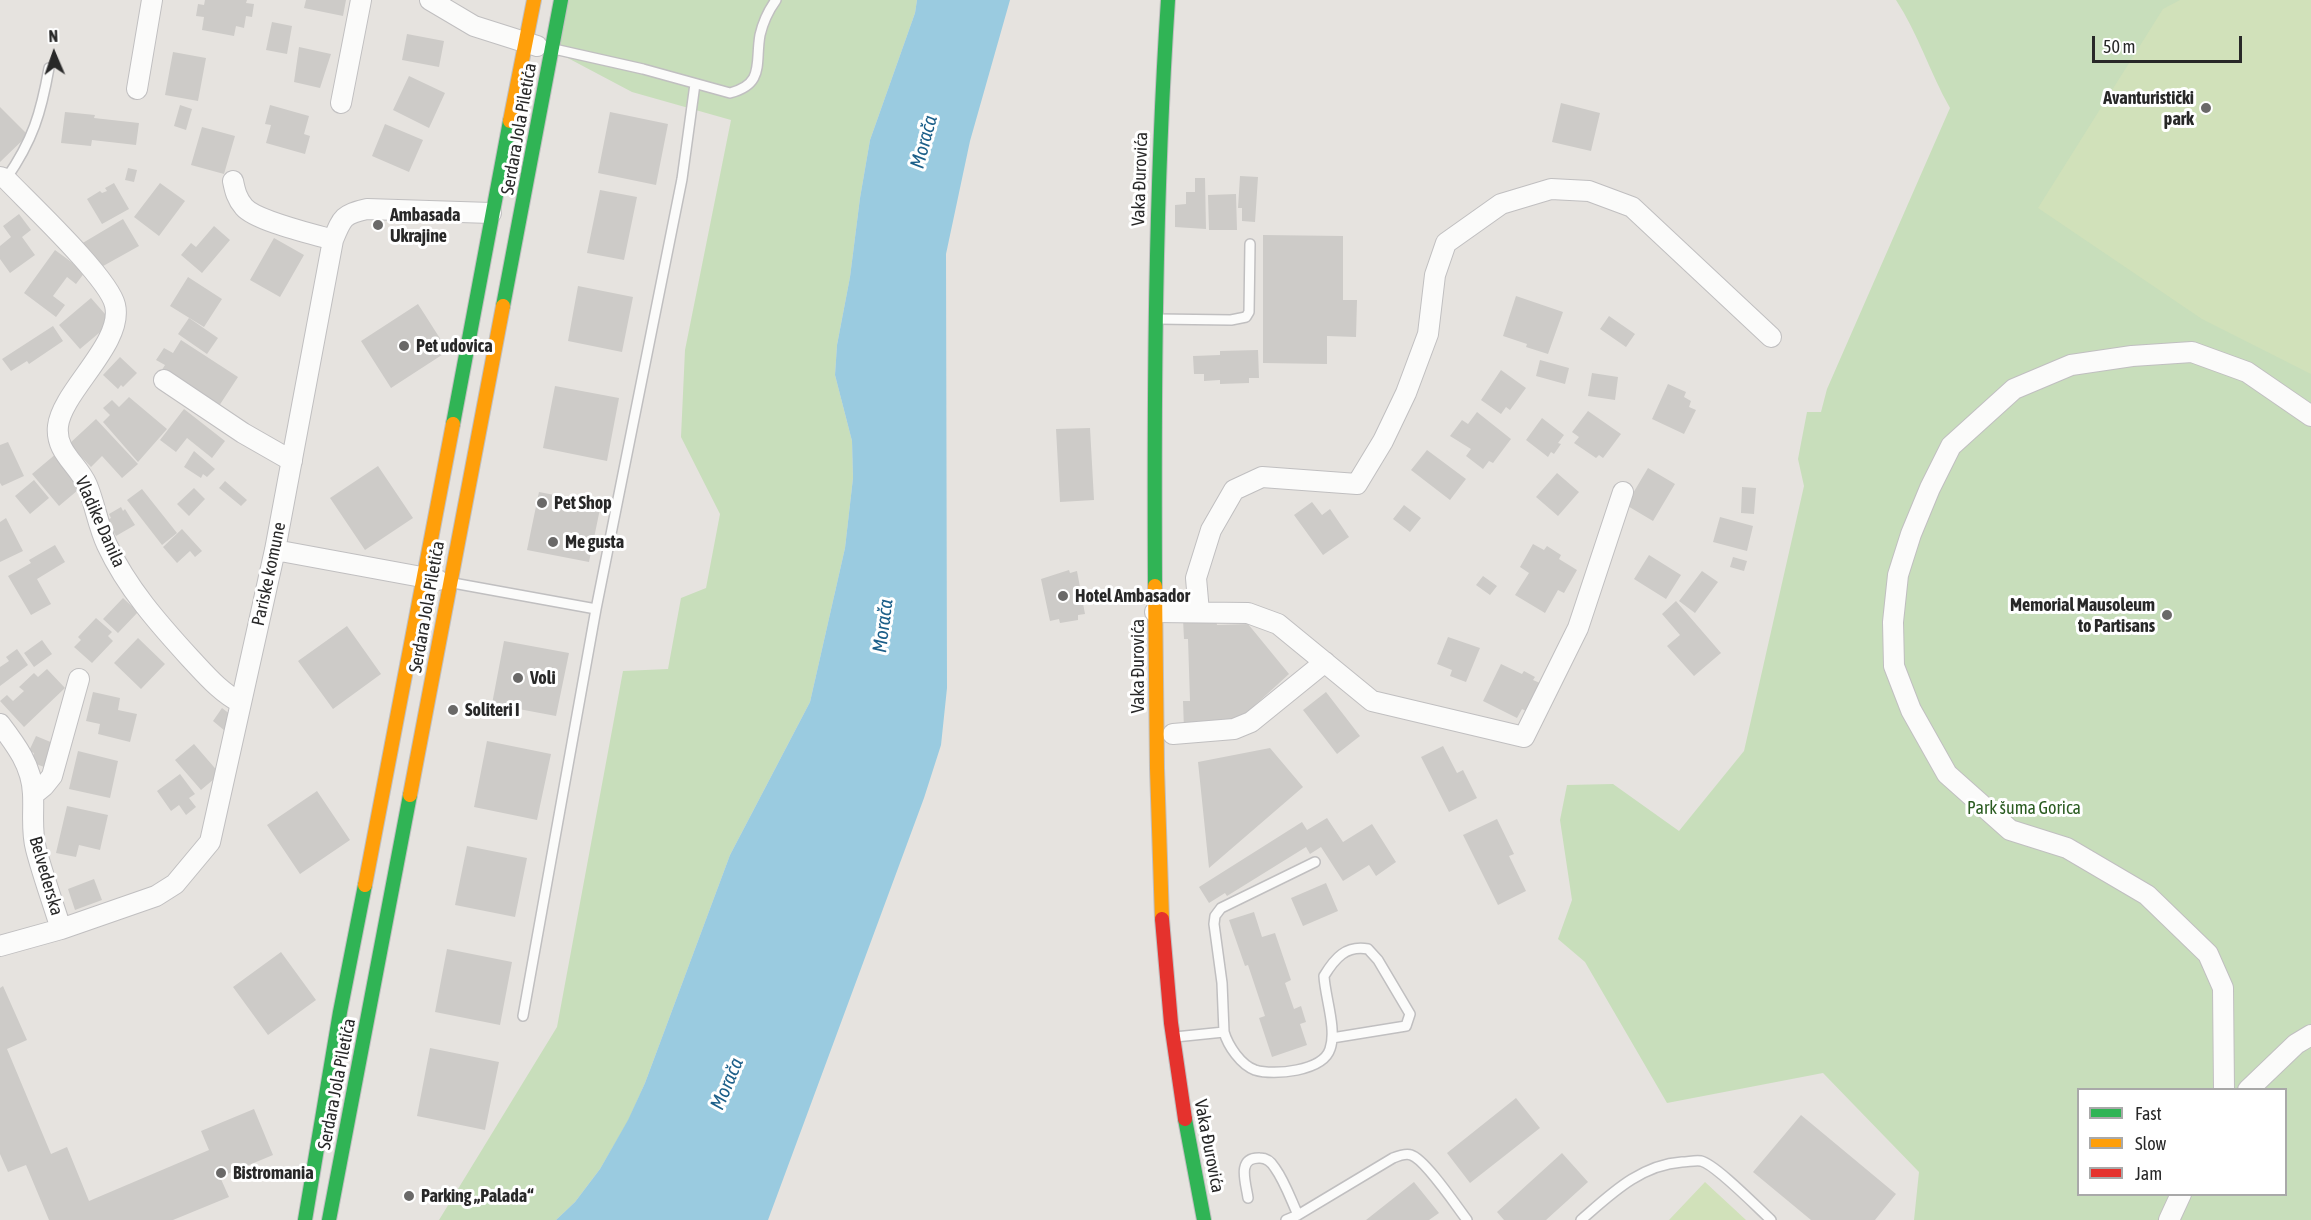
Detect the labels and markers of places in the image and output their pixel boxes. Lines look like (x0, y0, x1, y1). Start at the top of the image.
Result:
place label: Avanturistički park (2103, 87, 2194, 130)
marker: Avanturistički park (2199, 101, 2213, 115)
place label: Ambasada Ukrajine (390, 204, 460, 246)
marker: Ambasada Ukrajine (371, 218, 385, 232)
place label: Pet udovica (416, 335, 493, 357)
marker: Pet udovica (397, 339, 411, 353)
place label: Pet Shop (554, 492, 612, 514)
marker: Pet Shop (535, 496, 549, 510)
place label: Me gusta (565, 531, 624, 553)
marker: Me gusta (546, 535, 560, 549)
place label: Hotel Ambasador (1075, 585, 1190, 607)
marker: Hotel Ambasador (1056, 589, 1070, 603)
place label: Memorial Mausoleum to Partisans (2010, 594, 2155, 636)
marker: Memorial Mausoleum to Partisans (2160, 608, 2174, 622)
place label: Voli (530, 667, 556, 689)
marker: Voli (511, 671, 525, 685)
place label: Soliteri I (465, 699, 520, 721)
marker: Soliteri I (446, 703, 460, 717)
place label: Bistromania (233, 1162, 314, 1184)
marker: Bistromania (214, 1166, 228, 1180)
place label: Parking „Palada“ (421, 1185, 533, 1207)
marker: Parking „Palada“ (402, 1189, 416, 1203)

